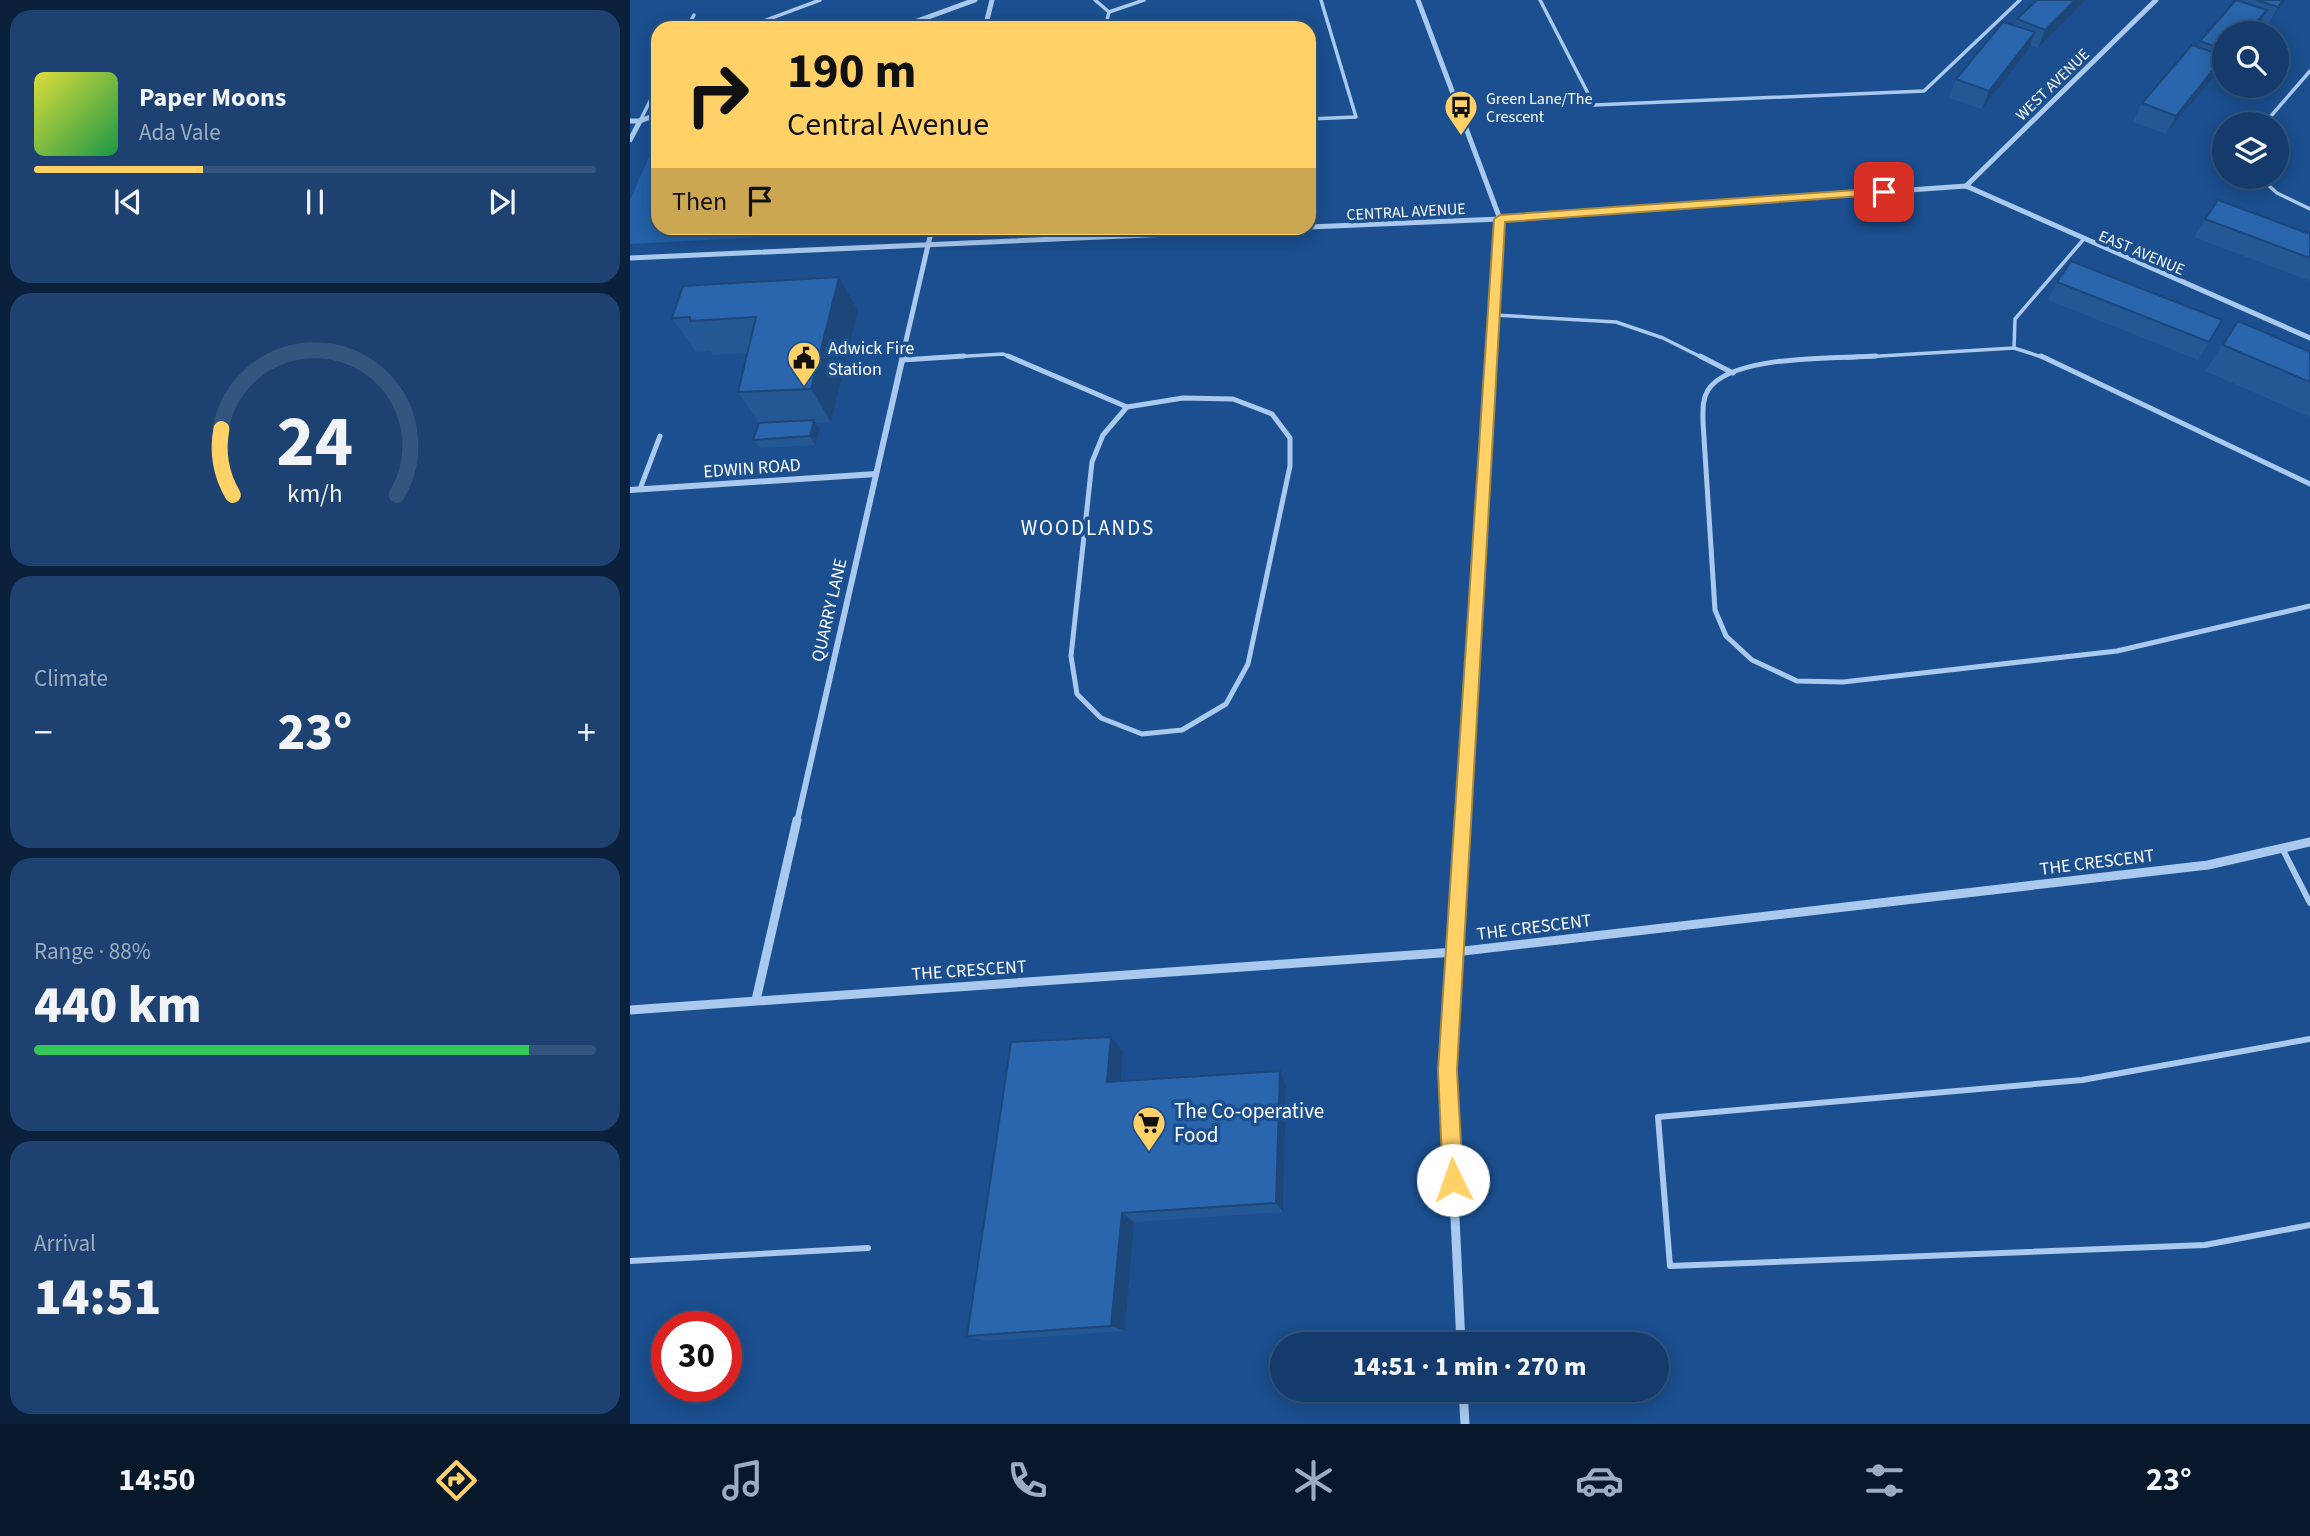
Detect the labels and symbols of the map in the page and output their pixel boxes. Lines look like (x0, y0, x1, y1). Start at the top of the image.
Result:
street label: WEST AVENUE (2011, 44, 2095, 126)
bus stop icon: Green Lane/The Crescent (1442, 88, 1480, 137)
place label: Green Lane/The Crescent (1486, 88, 1592, 128)
pin (1854, 162, 1914, 222)
street label: CENTRAL AVENUE (1346, 198, 1466, 226)
street label: EAST AVENUE (2095, 225, 2188, 281)
place label: Adwick Fire Station (828, 336, 914, 382)
public building icon: Adwick Fire Station (785, 339, 823, 388)
street label: EDWIN ROAD (703, 453, 802, 484)
district label: WOODLANDS (1021, 513, 1155, 543)
street label: QUARRY LANE (805, 556, 854, 664)
street label: THE CRESCENT (2038, 843, 2156, 882)
street label: THE CRESCENT (1475, 908, 1593, 947)
street label: THE CRESCENT (911, 954, 1028, 987)
place label: The Co-operative Food (1174, 1096, 1324, 1150)
supermarket icon: The Co-operative Food (1130, 1104, 1168, 1153)
position arrow (1416, 1143, 1490, 1217)
speed limit sign: 30 (651, 1311, 742, 1402)

